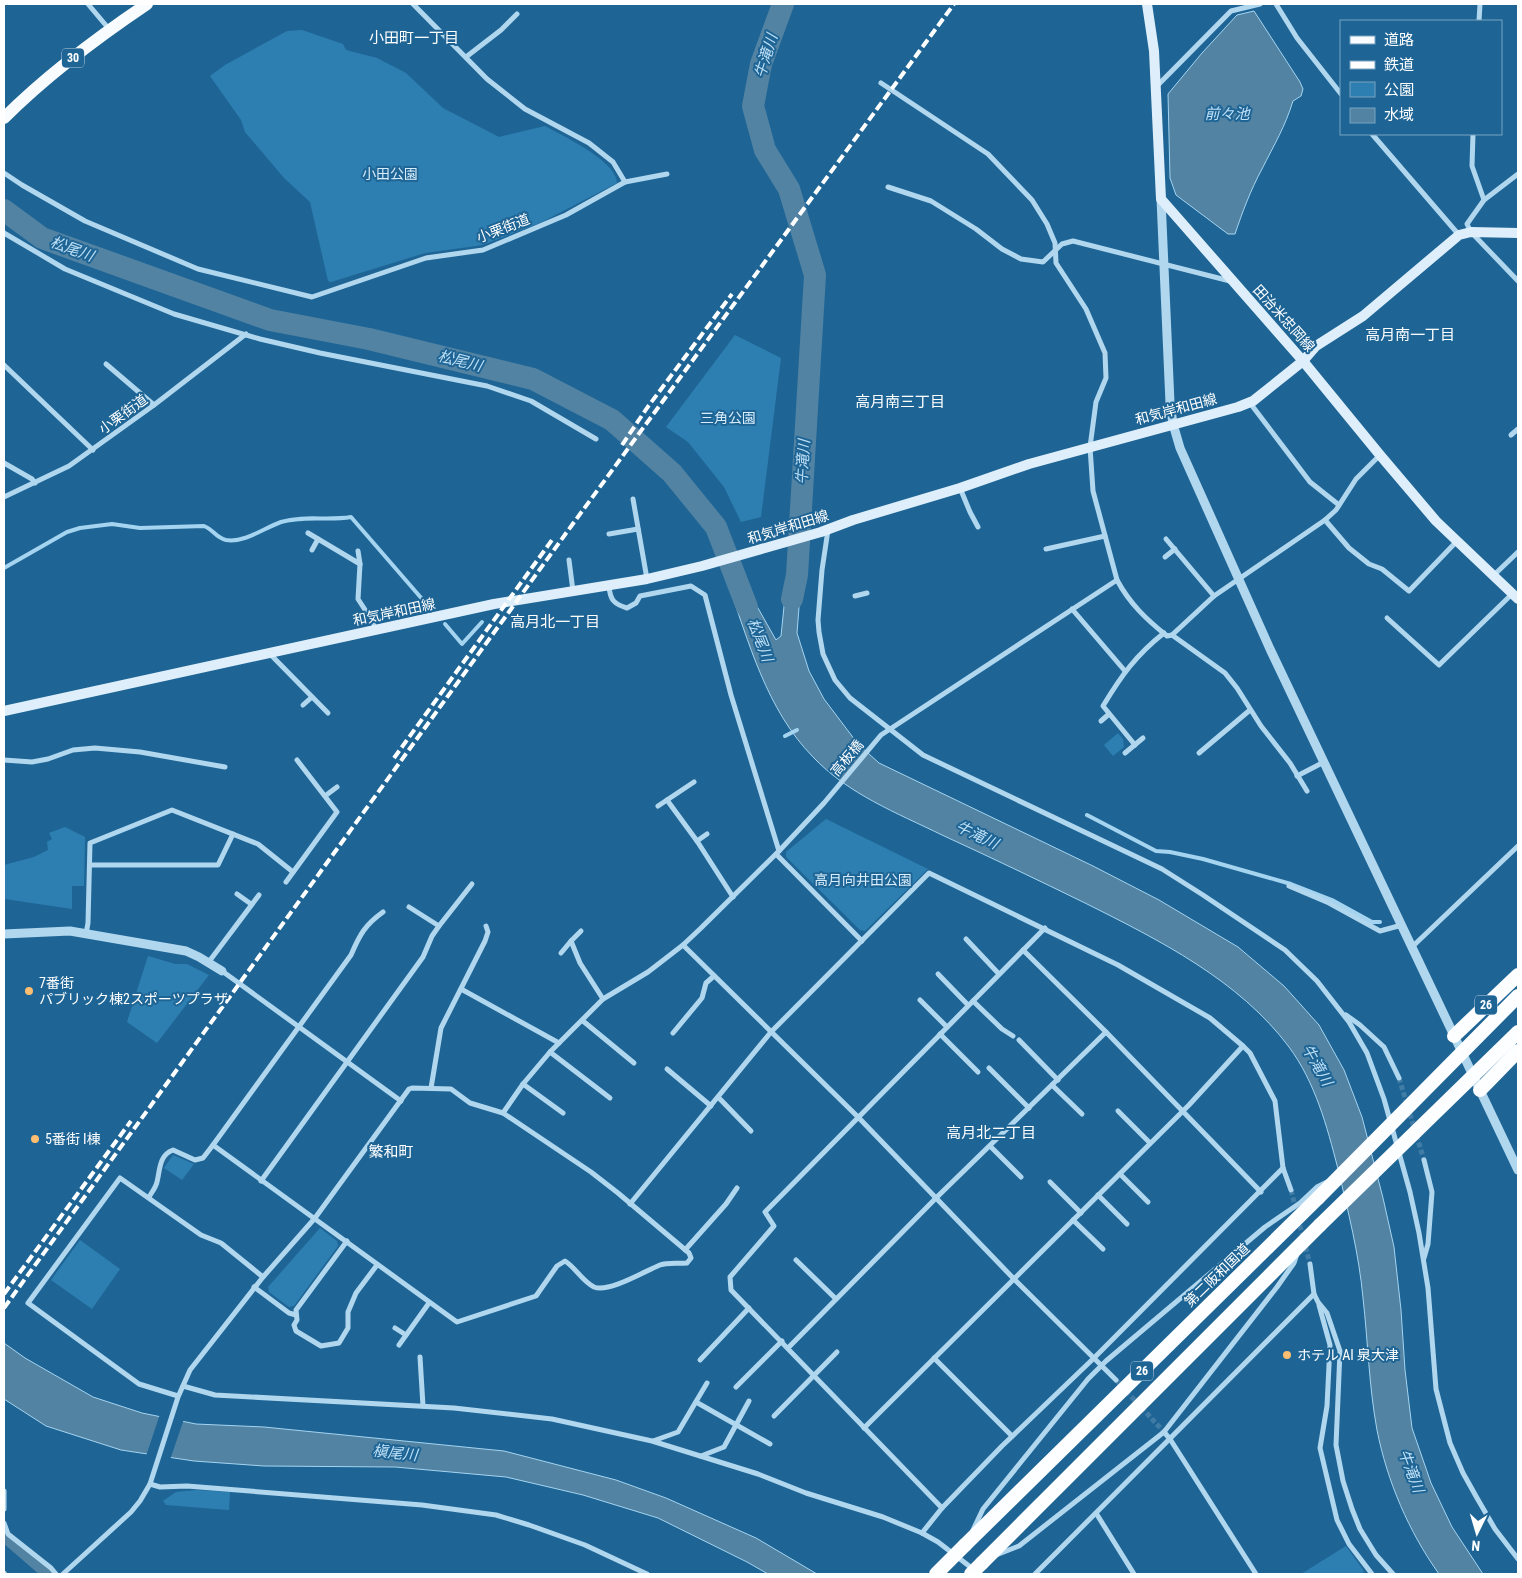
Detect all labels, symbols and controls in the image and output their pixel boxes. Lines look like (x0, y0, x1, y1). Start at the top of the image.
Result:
legend (1340, 20, 1502, 135)
district label: 小田町一丁目 (369, 29, 459, 47)
water label: 牛滝川 (751, 30, 782, 80)
text: 道路 (1384, 31, 1414, 49)
road number: 30 (62, 48, 84, 68)
text: 鉄道 (1384, 56, 1414, 74)
text: 公園 (1384, 81, 1414, 99)
water label: 前々池 (1204, 105, 1251, 123)
text: 水域 (1384, 106, 1414, 124)
park label: 小田公園 (362, 166, 418, 182)
street label: 小栗街道 (474, 210, 532, 246)
water label: 松尾川 (48, 233, 98, 266)
street label: 田治米忠岡線 (1250, 281, 1318, 355)
district label: 高月南一丁目 (1365, 326, 1455, 344)
water label: 松尾川 (436, 347, 486, 376)
street label: 和気岸和田線 (1133, 390, 1219, 428)
street label: 小栗街道 (96, 391, 150, 437)
district label: 高月南三丁目 (855, 393, 945, 411)
park label: 三角公園 (700, 410, 756, 426)
water label: 牛滝川 (793, 437, 813, 485)
street label: 和気岸和田線 (745, 507, 831, 547)
street label: 和気岸和田線 (351, 595, 437, 629)
district label: 高月北一丁目 (510, 613, 600, 631)
water label: 松尾川 (744, 616, 777, 666)
street label: 高板橋 (827, 737, 867, 779)
water label: 牛滝川 (953, 817, 1003, 854)
park label: 高月向井田公園 (814, 872, 912, 888)
place label: 7番街 パブリック棟2スポーツプラザ (39, 975, 228, 1007)
marker: 7番街 パブリック棟2スポーツプラザ (23, 985, 35, 997)
road number: 26 (1475, 996, 1497, 1014)
water label: 牛滝川 (1298, 1041, 1337, 1091)
district label: 高月北二丁目 (946, 1124, 1036, 1142)
place label: 5番街 I棟 (45, 1131, 101, 1147)
marker: 5番街 I棟 (29, 1133, 41, 1145)
district label: 繁和町 (368, 1143, 414, 1161)
street label: 第二阪和国道 (1181, 1240, 1253, 1310)
place label: ホテル AI 泉大津 (1297, 1347, 1399, 1363)
marker: ホテル AI 泉大津 (1281, 1349, 1293, 1361)
road number: 26 (1131, 1362, 1153, 1380)
water label: 槇尾川 (372, 1442, 420, 1465)
water label: 牛滝川 (1395, 1447, 1428, 1497)
north arrow (1452, 1508, 1502, 1558)
text: N (1471, 1538, 1481, 1554)

